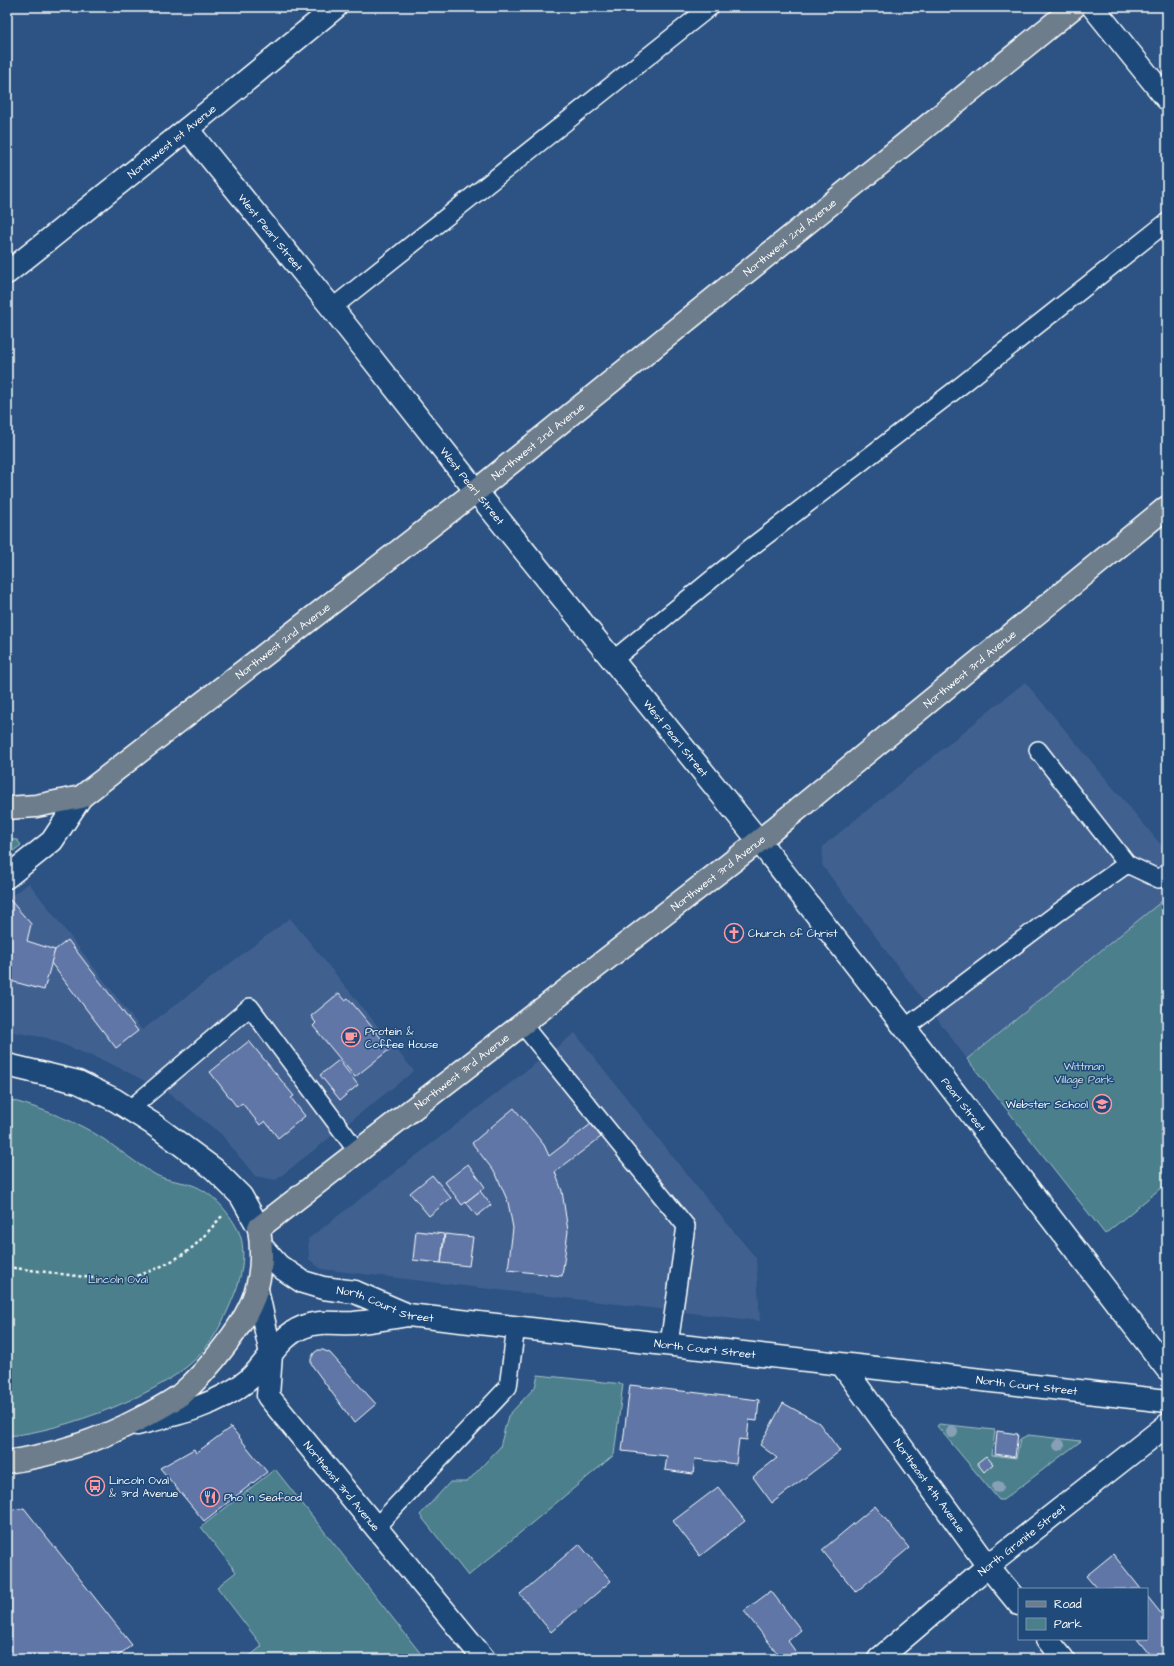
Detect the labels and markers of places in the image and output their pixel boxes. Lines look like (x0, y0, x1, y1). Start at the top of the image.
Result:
church icon: Church of Christ (723, 922, 745, 944)
place label: Church of Christ (748, 926, 838, 941)
place label: Protein & Coffee House (365, 1024, 438, 1052)
cafe icon: Protein & Coffee House (340, 1026, 362, 1048)
school or university icon: Webster School (1091, 1093, 1113, 1115)
place label: Webster School (1006, 1097, 1088, 1112)
place label: Lincoln Oval & 3rd Avenue (109, 1473, 178, 1501)
bus stop icon: Lincoln Oval & 3rd Avenue (84, 1475, 106, 1497)
restaurant icon: Pho 'n Seafood (199, 1486, 221, 1508)
place label: Pho 'n Seafood (224, 1490, 302, 1505)

